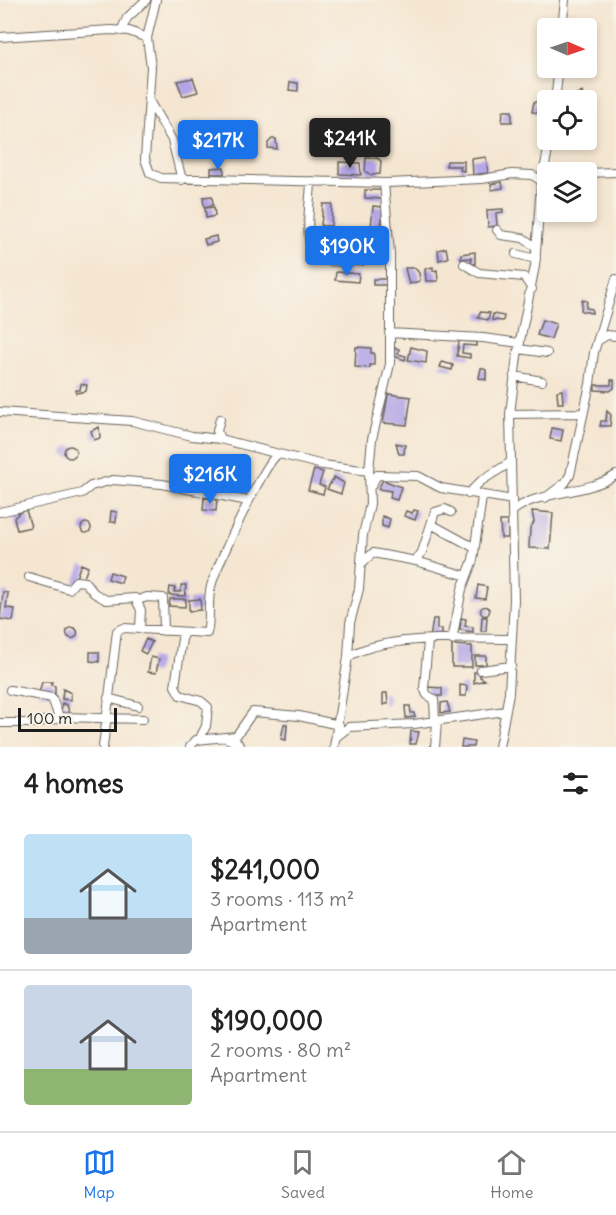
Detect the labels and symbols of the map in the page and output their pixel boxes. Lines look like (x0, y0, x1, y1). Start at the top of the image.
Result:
north arrow (537, 18, 597, 78)
pin: $241K (308, 118, 392, 169)
pin: $217K (176, 120, 260, 171)
pin: $190K (305, 226, 389, 277)
pin: $216K (168, 454, 252, 505)
scale bar (18, 705, 117, 732)

